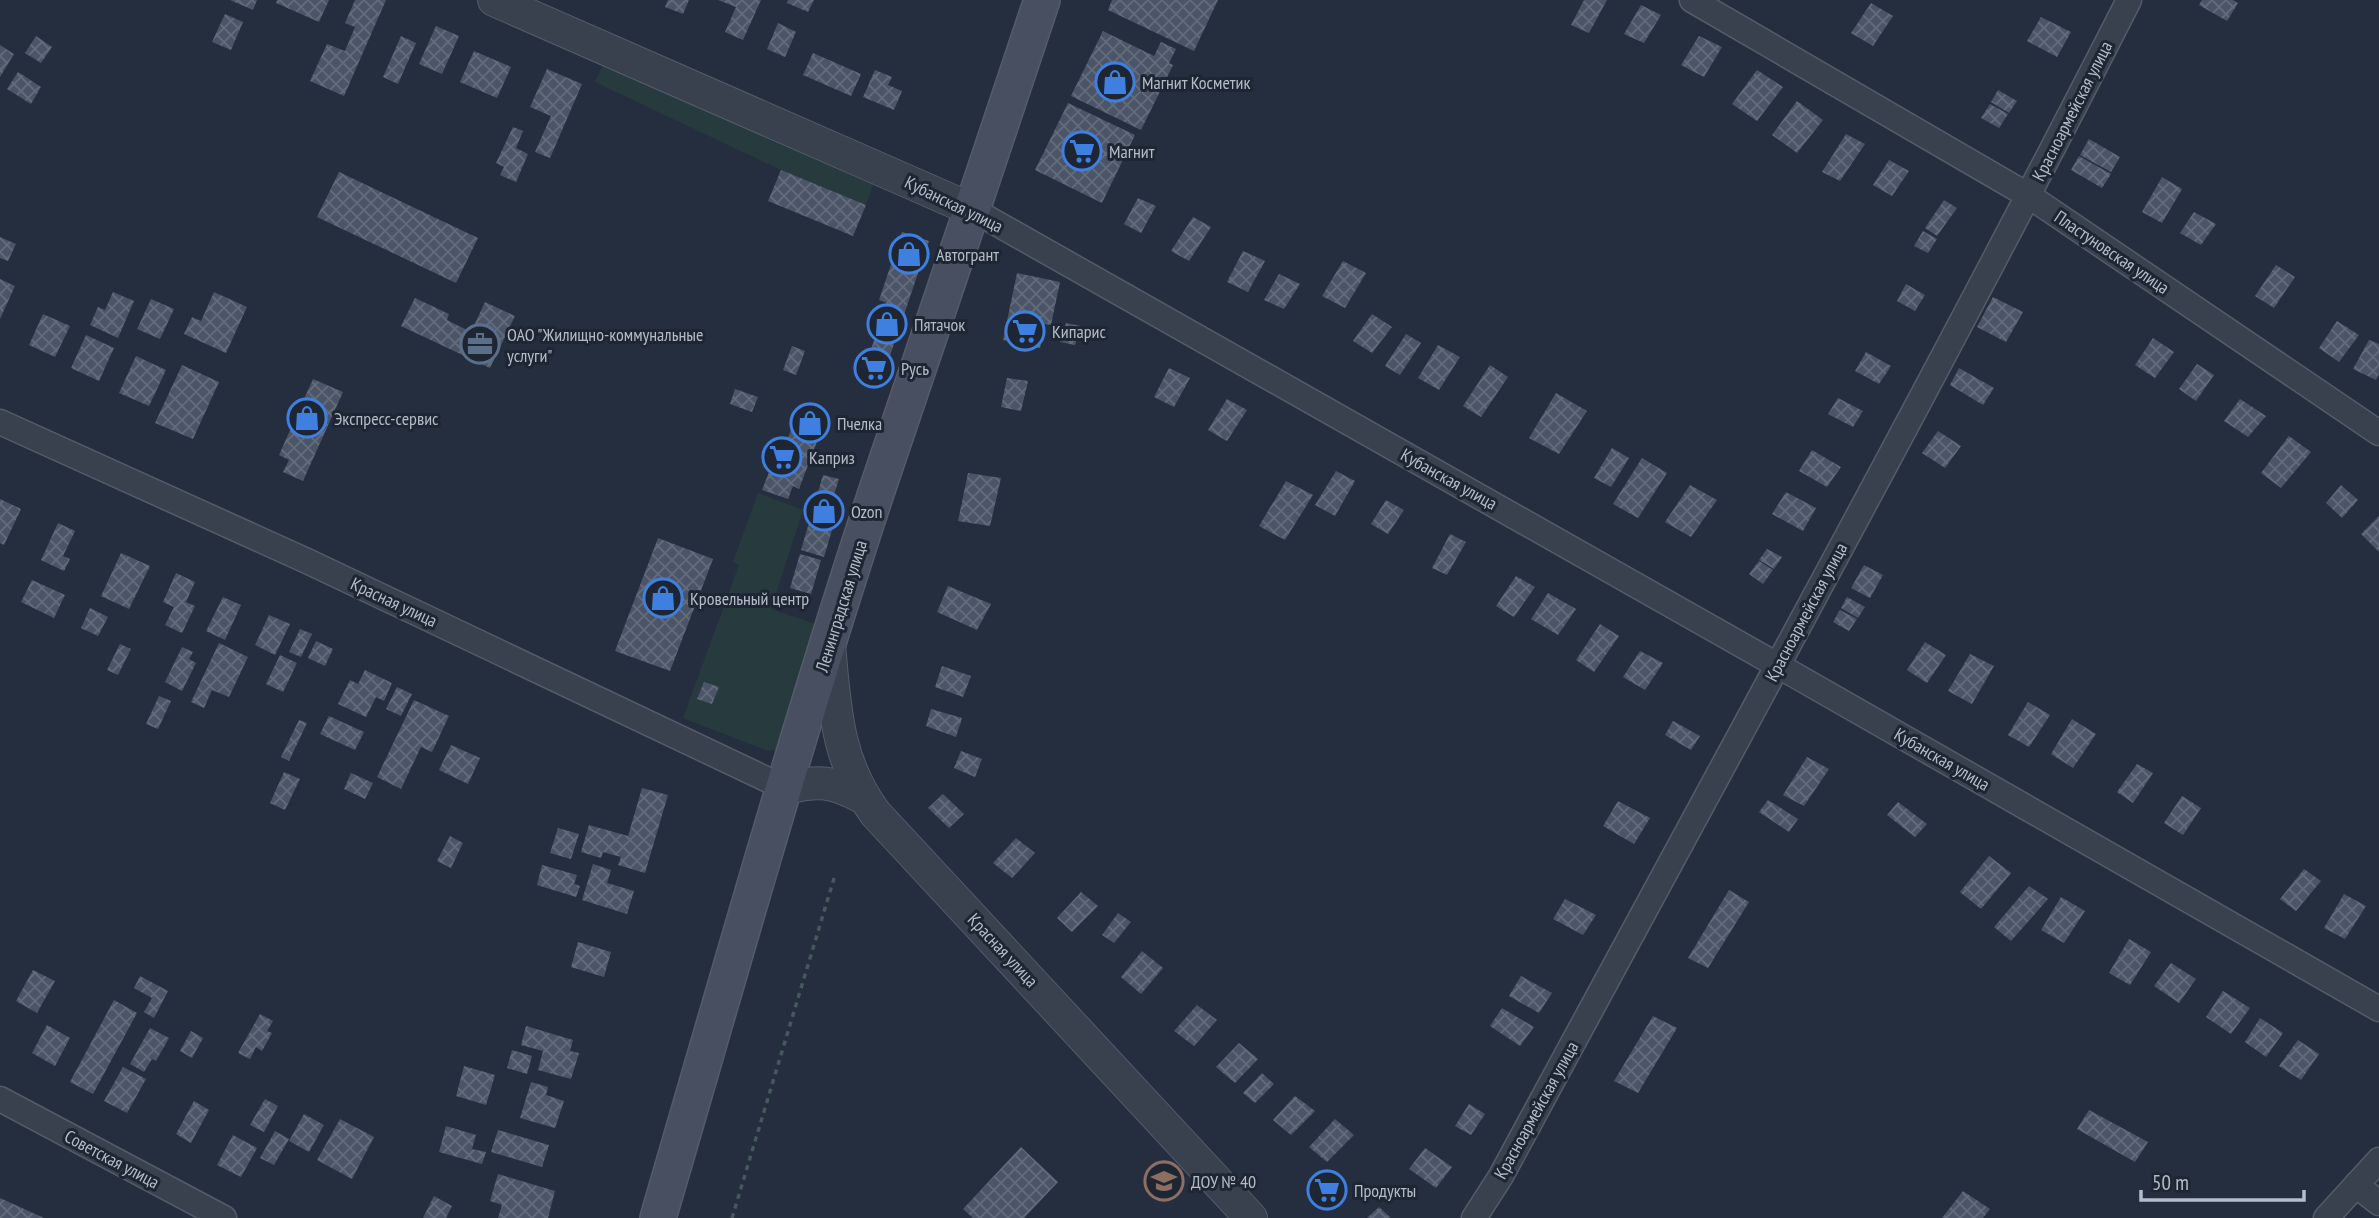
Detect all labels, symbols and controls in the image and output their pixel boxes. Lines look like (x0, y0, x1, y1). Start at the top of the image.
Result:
street label: Красноармейская улица (2027, 37, 2117, 185)
shop icon: Магнит Косметик (1094, 61, 1136, 103)
place label: Магнит Косметик (1142, 71, 1251, 94)
supermarket icon: Магнит (1061, 130, 1103, 172)
place label: Магнит (1109, 140, 1155, 163)
street label: Кубанская улица (901, 170, 1007, 238)
street label: Пластуновская улица (2050, 205, 2174, 299)
shop icon: Автогрант (888, 233, 930, 275)
place label: Автогрант (936, 243, 999, 266)
shop icon: Пятачок (866, 303, 908, 345)
supermarket icon: Кипарис (1004, 310, 1046, 352)
place label: Пятачок (914, 313, 965, 336)
place label: Кипарис (1052, 320, 1106, 343)
office icon: ОАО "Жилищно-коммунальные услуги" (459, 323, 501, 365)
place label: ОАО "Жилищно-коммунальные услуги" (507, 323, 703, 367)
supermarket icon: Русь (853, 347, 895, 389)
place label: Русь (901, 357, 929, 380)
shop icon: Экспресс-сервис (286, 397, 328, 439)
shop icon: Пчелка (789, 402, 831, 444)
place label: Экспресс-сервис (334, 407, 439, 430)
place label: Пчелка (837, 412, 882, 435)
supermarket icon: Каприз (761, 436, 803, 478)
street label: Кубанская улица (1397, 443, 1501, 515)
place label: Каприз (809, 446, 855, 469)
shop icon: Ozon (803, 490, 845, 532)
place label: Ozon (851, 500, 883, 523)
street label: Ленинградская улица (810, 537, 872, 676)
street label: Красноармейская улица (1760, 539, 1852, 685)
street label: Красная улица (347, 572, 441, 632)
shop icon: Кровельный центр (642, 577, 684, 619)
place label: Кровельный центр (690, 587, 809, 610)
street label: Кубанская улица (1890, 722, 1994, 796)
street label: Красная улица (963, 908, 1043, 992)
street label: Красноармейская улица (1489, 1037, 1583, 1183)
street label: Советская улица (61, 1124, 163, 1194)
scale bar (2141, 1158, 2304, 1202)
school or university icon: ДОУ № 40 (1143, 1160, 1185, 1202)
supermarket icon: Продукты (1306, 1169, 1348, 1211)
text: 50 m (2152, 1169, 2189, 1196)
place label: ДОУ № 40 (1191, 1170, 1256, 1193)
place label: Продукты (1354, 1179, 1416, 1202)

